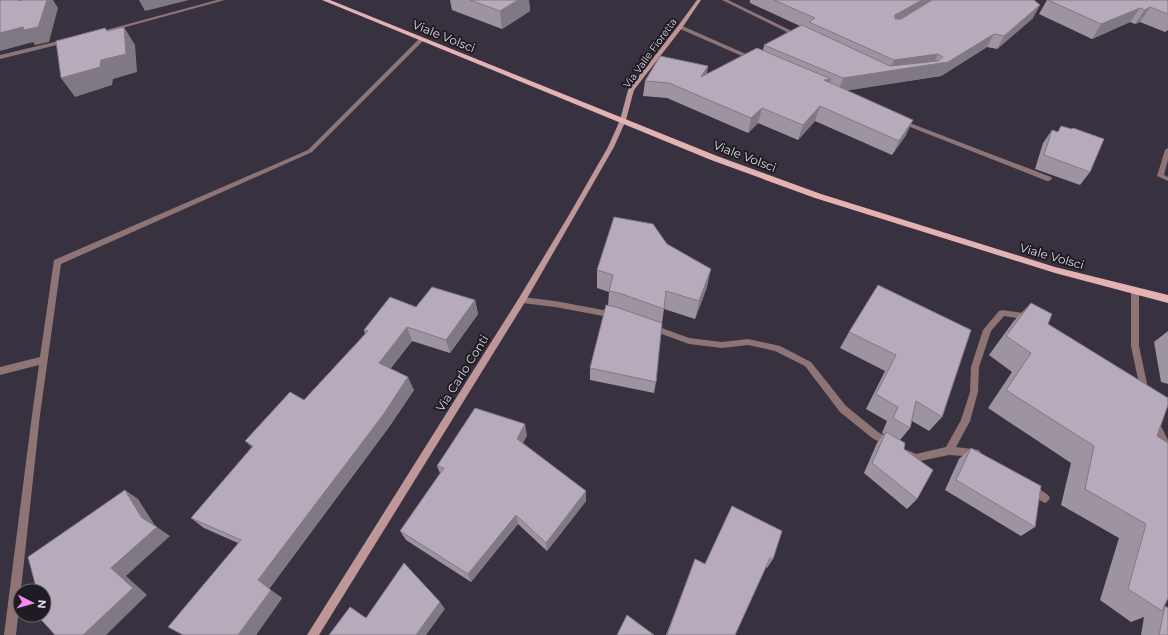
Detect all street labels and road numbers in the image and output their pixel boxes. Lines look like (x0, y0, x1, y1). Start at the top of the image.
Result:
street label: Via Valle Fioretta (620, 15, 680, 91)
street label: Viale Volsci (410, 17, 478, 55)
street label: Viale Volsci (711, 137, 779, 175)
street label: Viale Volsci (1018, 240, 1086, 272)
street label: Via Carlo Conti (432, 332, 492, 414)

